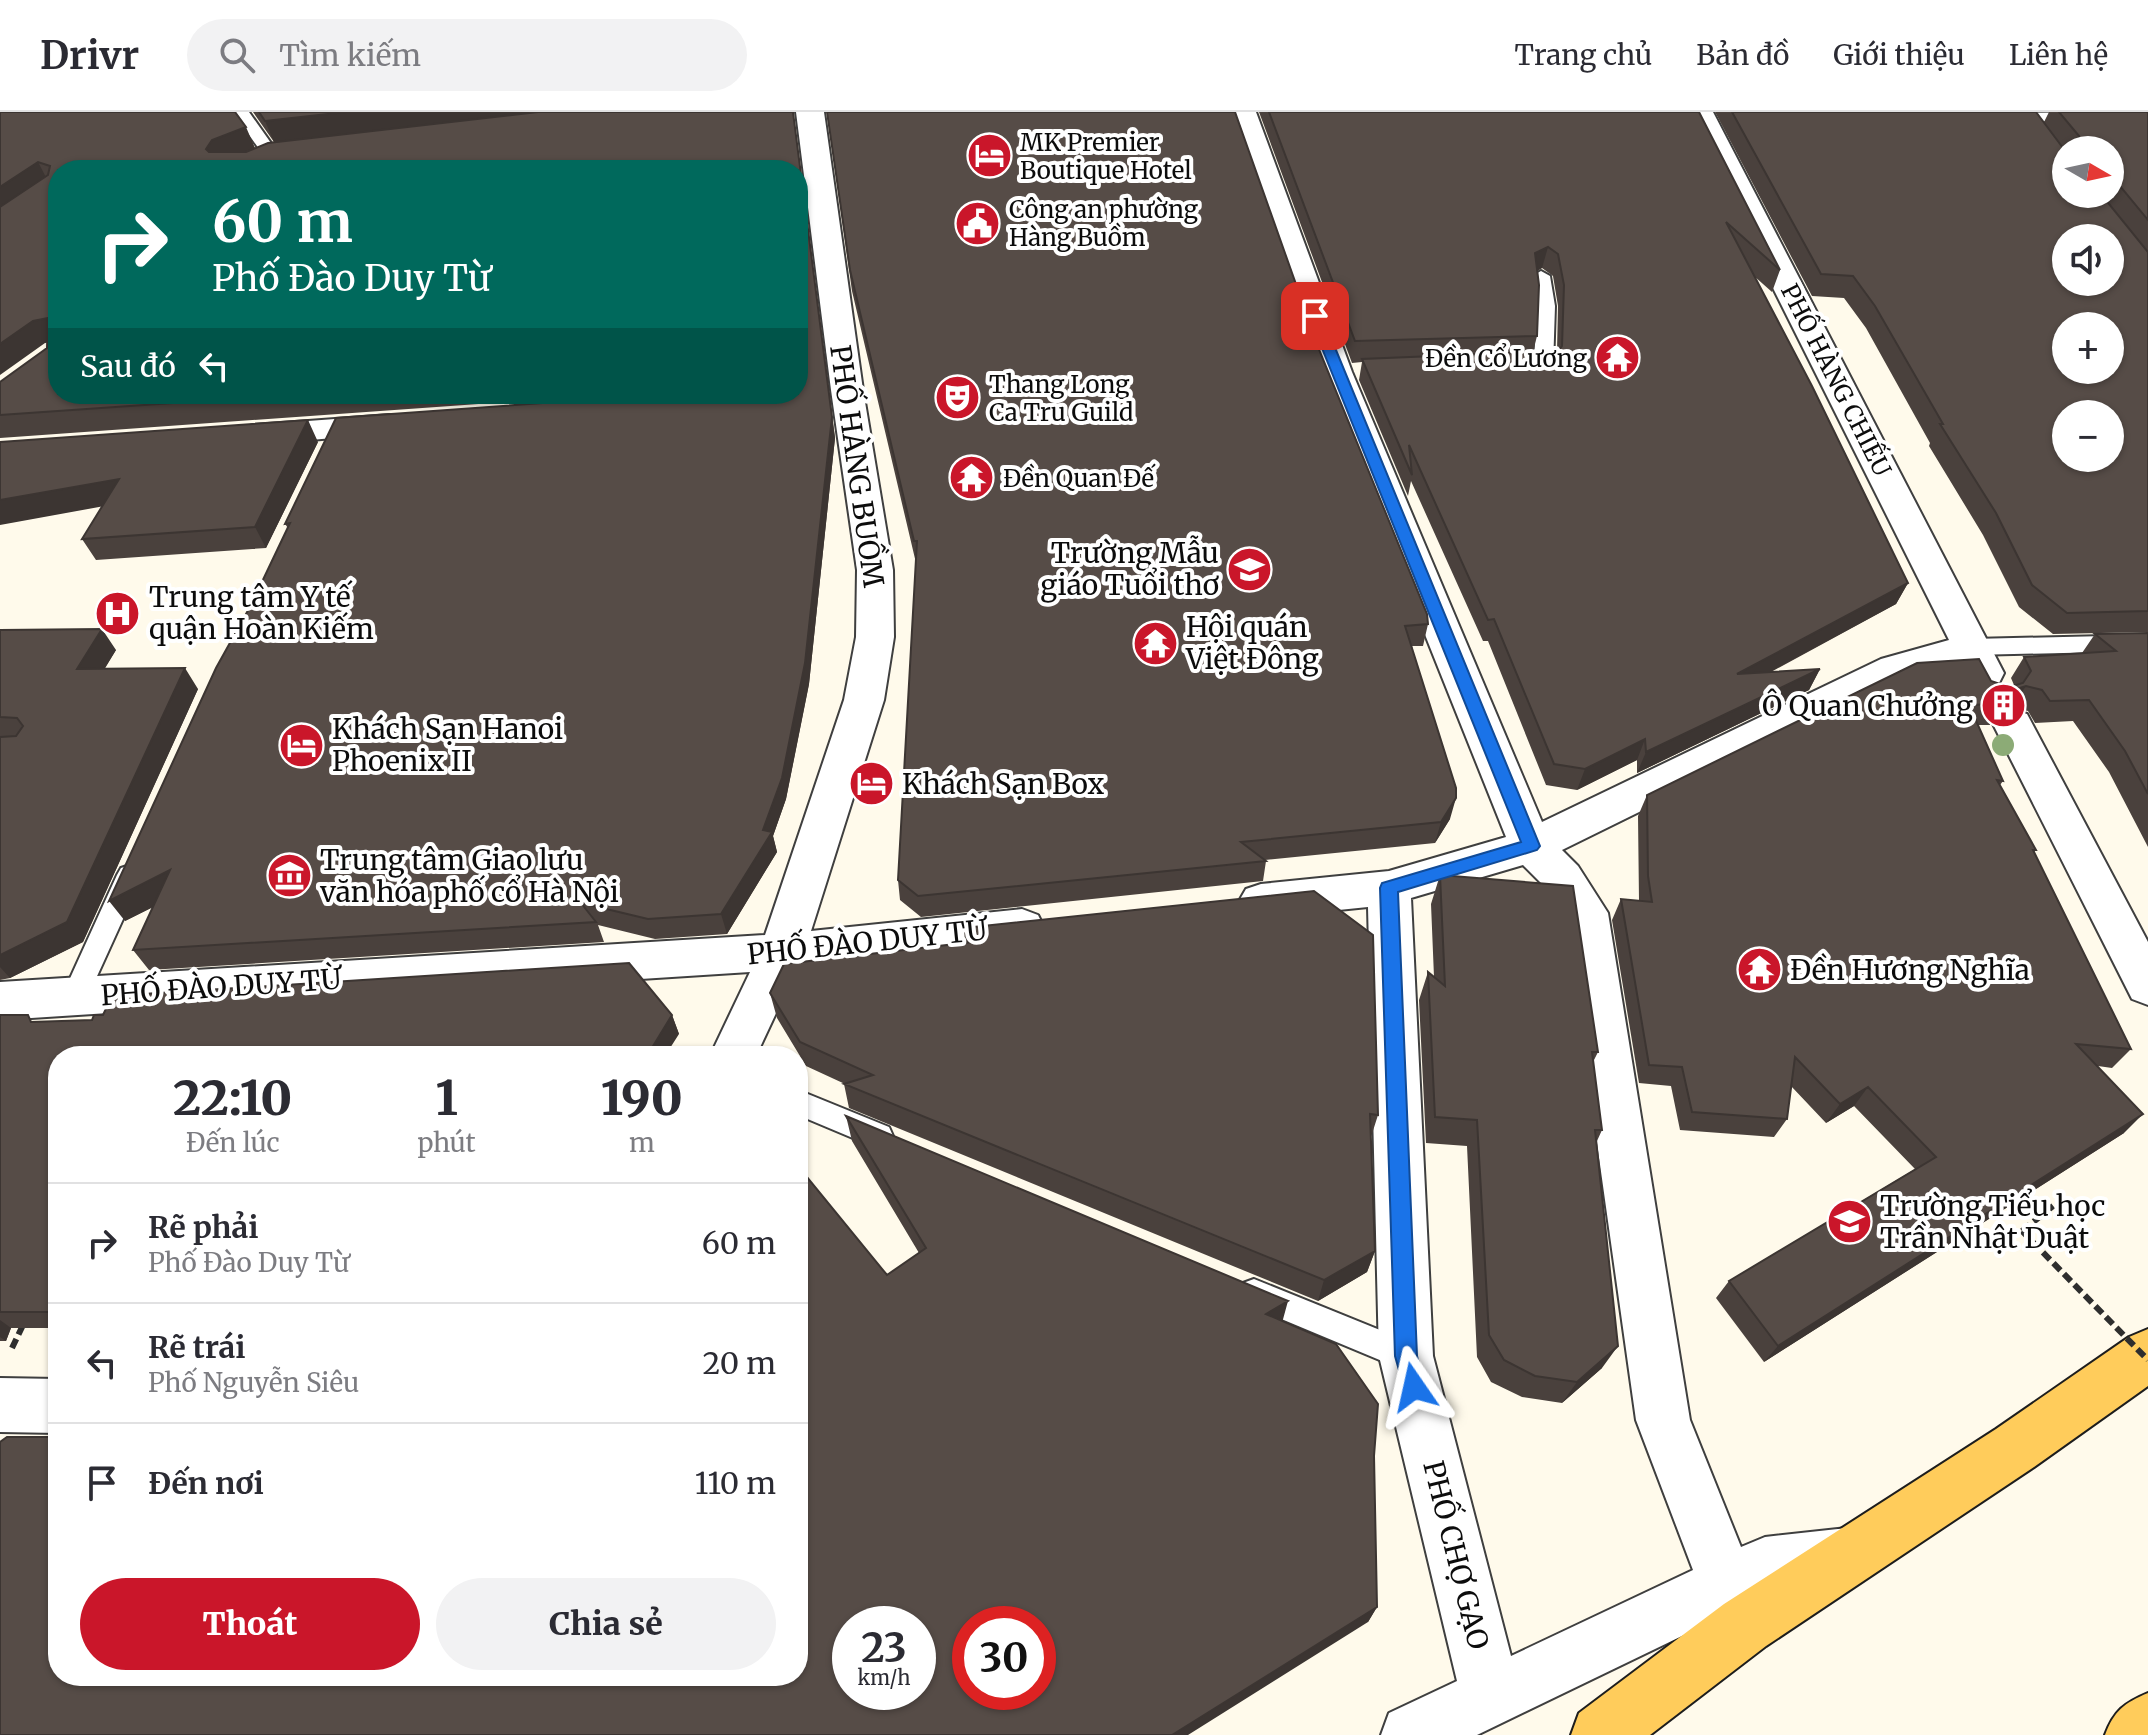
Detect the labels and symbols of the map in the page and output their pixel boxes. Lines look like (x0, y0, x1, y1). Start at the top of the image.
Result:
place label: MK Premier Boutique Hotel (1020, 127, 1192, 186)
hotel icon: MK Premier Boutique Hotel (965, 132, 1013, 180)
north arrow (2052, 136, 2124, 208)
place label: Công an phường Hàng Buồm (1009, 194, 1199, 253)
public building icon: Công an phường Hàng Buồm (954, 199, 1002, 247)
street label: PHỐ HÀNG CHIẾU (1774, 277, 1902, 482)
pin (1281, 282, 1349, 350)
temple icon: Đền Cổ Lương (1594, 334, 1642, 382)
street label: PHỐ HÀNG BUỒM (822, 342, 896, 590)
place label: Đền Cổ Lương (1425, 342, 1587, 374)
place label: Thang Long Ca Tru Guild (989, 369, 1134, 428)
theatre icon: Thang Long Ca Tru Guild (934, 374, 982, 422)
temple icon: Đền Quan Đế (948, 454, 996, 502)
place label: Đền Quan Đế (1003, 463, 1157, 494)
place label: Trường Mẫu giáo Tuổi thơ (1040, 535, 1219, 603)
school or university icon: Trường Mẫu giáo Tuổi thơ (1226, 545, 1274, 593)
place label: Trung tâm Y tế quận Hoàn Kiếm (149, 579, 374, 647)
hospital icon: Trung tâm Y tế quận Hoàn Kiếm (94, 589, 142, 637)
place label: Hội quán Việt Đông (1185, 609, 1319, 677)
temple icon: Hội quán Việt Đông (1131, 619, 1179, 667)
building icon: Ô Quan Chưởng (1980, 682, 2028, 730)
place label: Ô Quan Chưởng (1762, 688, 1973, 724)
place label: Khách Sạn Hanoi Phoenix II (332, 711, 563, 779)
hotel icon: Khách Sạn Hanoi Phoenix II (277, 721, 325, 769)
hotel icon: Khách Sạn Box (847, 760, 895, 808)
place label: Khách Sạn Box (902, 766, 1104, 802)
place label: Trung tâm Giao lưu văn hóa phố cổ Hà Nội (319, 842, 619, 910)
museum icon: Trung tâm Giao lưu văn hóa phố cổ Hà Nội (265, 852, 313, 900)
street label: PHỐ ĐÀO DUY TỪ (745, 907, 991, 972)
temple icon: Đền Hương Nghĩa (1735, 946, 1783, 994)
place label: Đền Hương Nghĩa (1790, 952, 2030, 988)
street label: PHỐ ĐÀO DUY TỪ (99, 956, 345, 1013)
place label: Trường Tiểu học Trần Nhật Duật (1880, 1188, 2105, 1256)
school or university icon: Trường Tiểu học Trần Nhật Duật (1825, 1198, 1873, 1246)
position arrow (1372, 1345, 1456, 1429)
street label: PHỐ CHỢ GẠO (1415, 1456, 1501, 1653)
speed limit sign: 30 (952, 1606, 1056, 1710)

